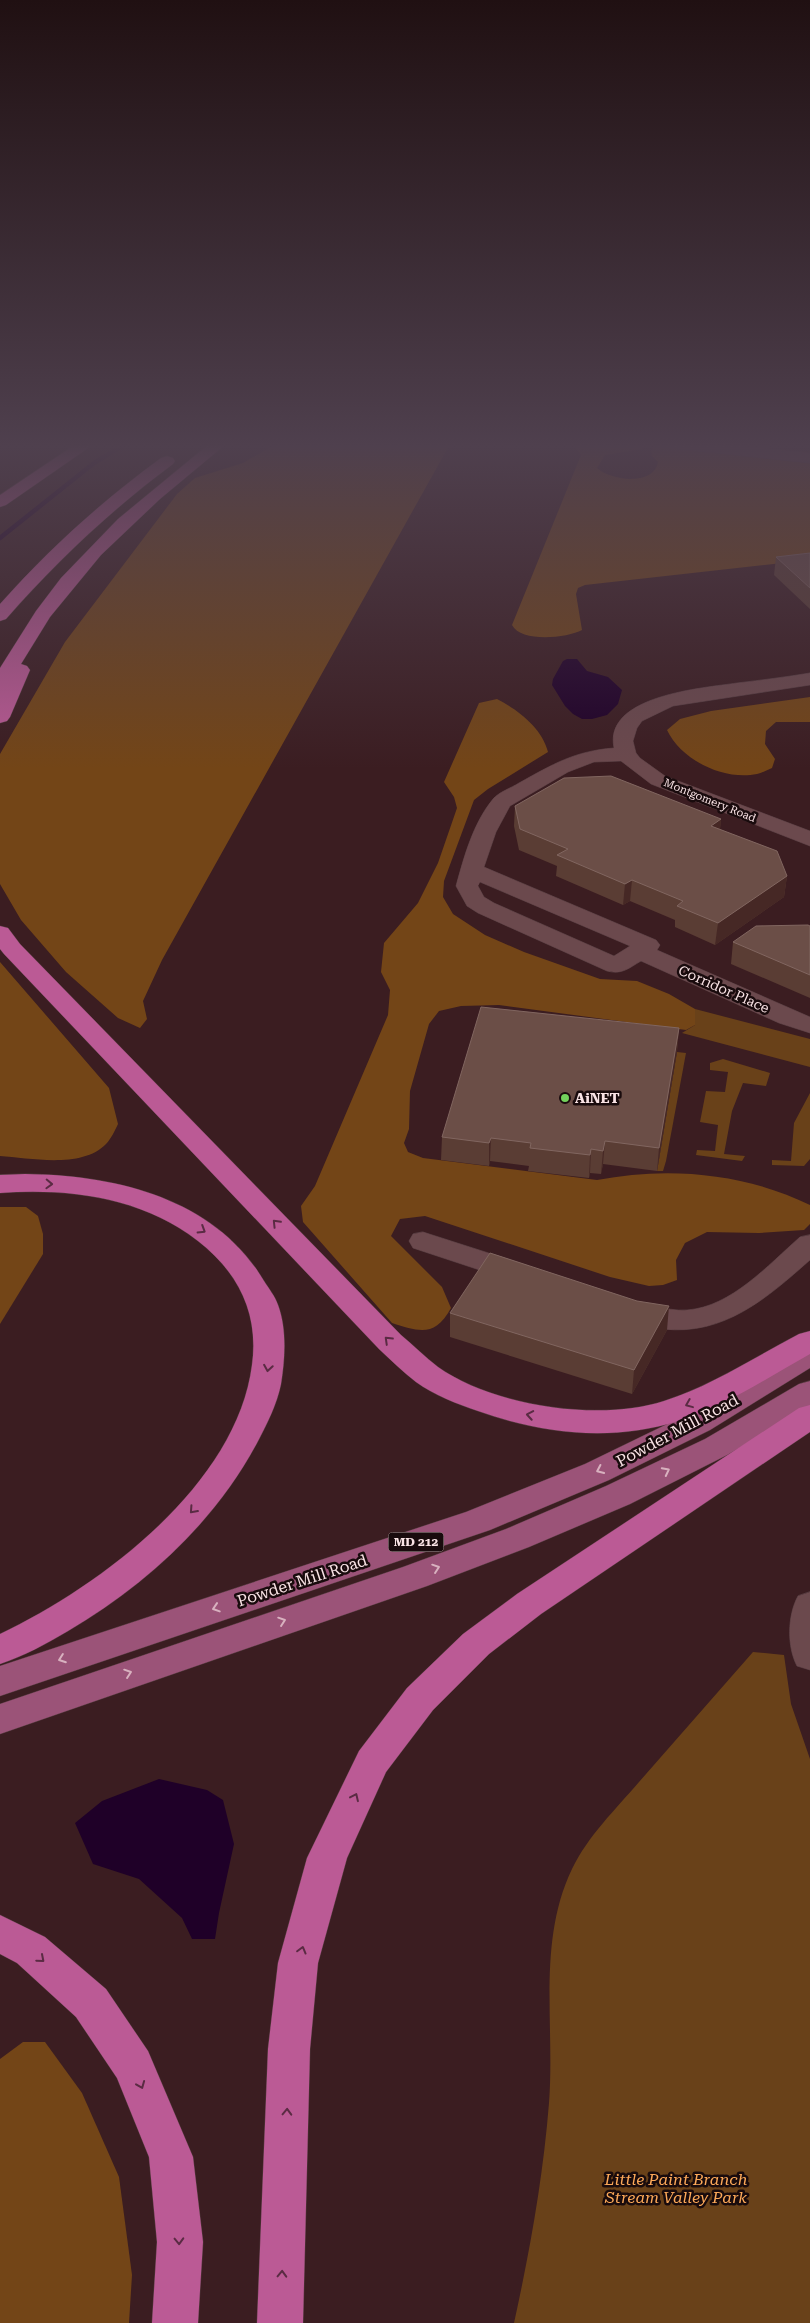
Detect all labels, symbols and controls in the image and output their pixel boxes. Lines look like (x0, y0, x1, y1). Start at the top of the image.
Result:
street label: Montgomery Road (662, 776, 758, 825)
street label: Corridor Place (676, 962, 772, 1016)
place label: AiNET (575, 1090, 620, 1106)
marker: AiNET (559, 1092, 571, 1104)
one-way arrow (45, 1178, 53, 1189)
one-way arrow (272, 1220, 281, 1229)
one-way arrow (196, 1224, 206, 1233)
one-way arrow (385, 1337, 394, 1346)
one-way arrow (263, 1364, 273, 1373)
street label: Powder Mill Road (613, 1390, 742, 1471)
one-way arrow (685, 1397, 694, 1408)
one-way arrow (525, 1410, 534, 1420)
one-way arrow (596, 1464, 605, 1474)
one-way arrow (661, 1467, 670, 1477)
one-way arrow (190, 1504, 199, 1513)
road number: MD 212 (388, 1532, 444, 1551)
street label: Powder Mill Road (235, 1550, 370, 1610)
one-way arrow (431, 1564, 440, 1574)
one-way arrow (213, 1602, 221, 1612)
one-way arrow (277, 1617, 286, 1627)
one-way arrow (58, 1653, 67, 1663)
one-way arrow (123, 1669, 132, 1679)
one-way arrow (349, 1794, 359, 1803)
one-way arrow (296, 1946, 307, 1955)
one-way arrow (36, 1953, 45, 1962)
one-way arrow (135, 2080, 145, 2088)
one-way arrow (282, 2108, 292, 2116)
park label: Little Paint Branch Stream Valley Park (604, 2170, 748, 2207)
one-way arrow (173, 2237, 184, 2245)
one-way arrow (276, 2270, 287, 2278)

